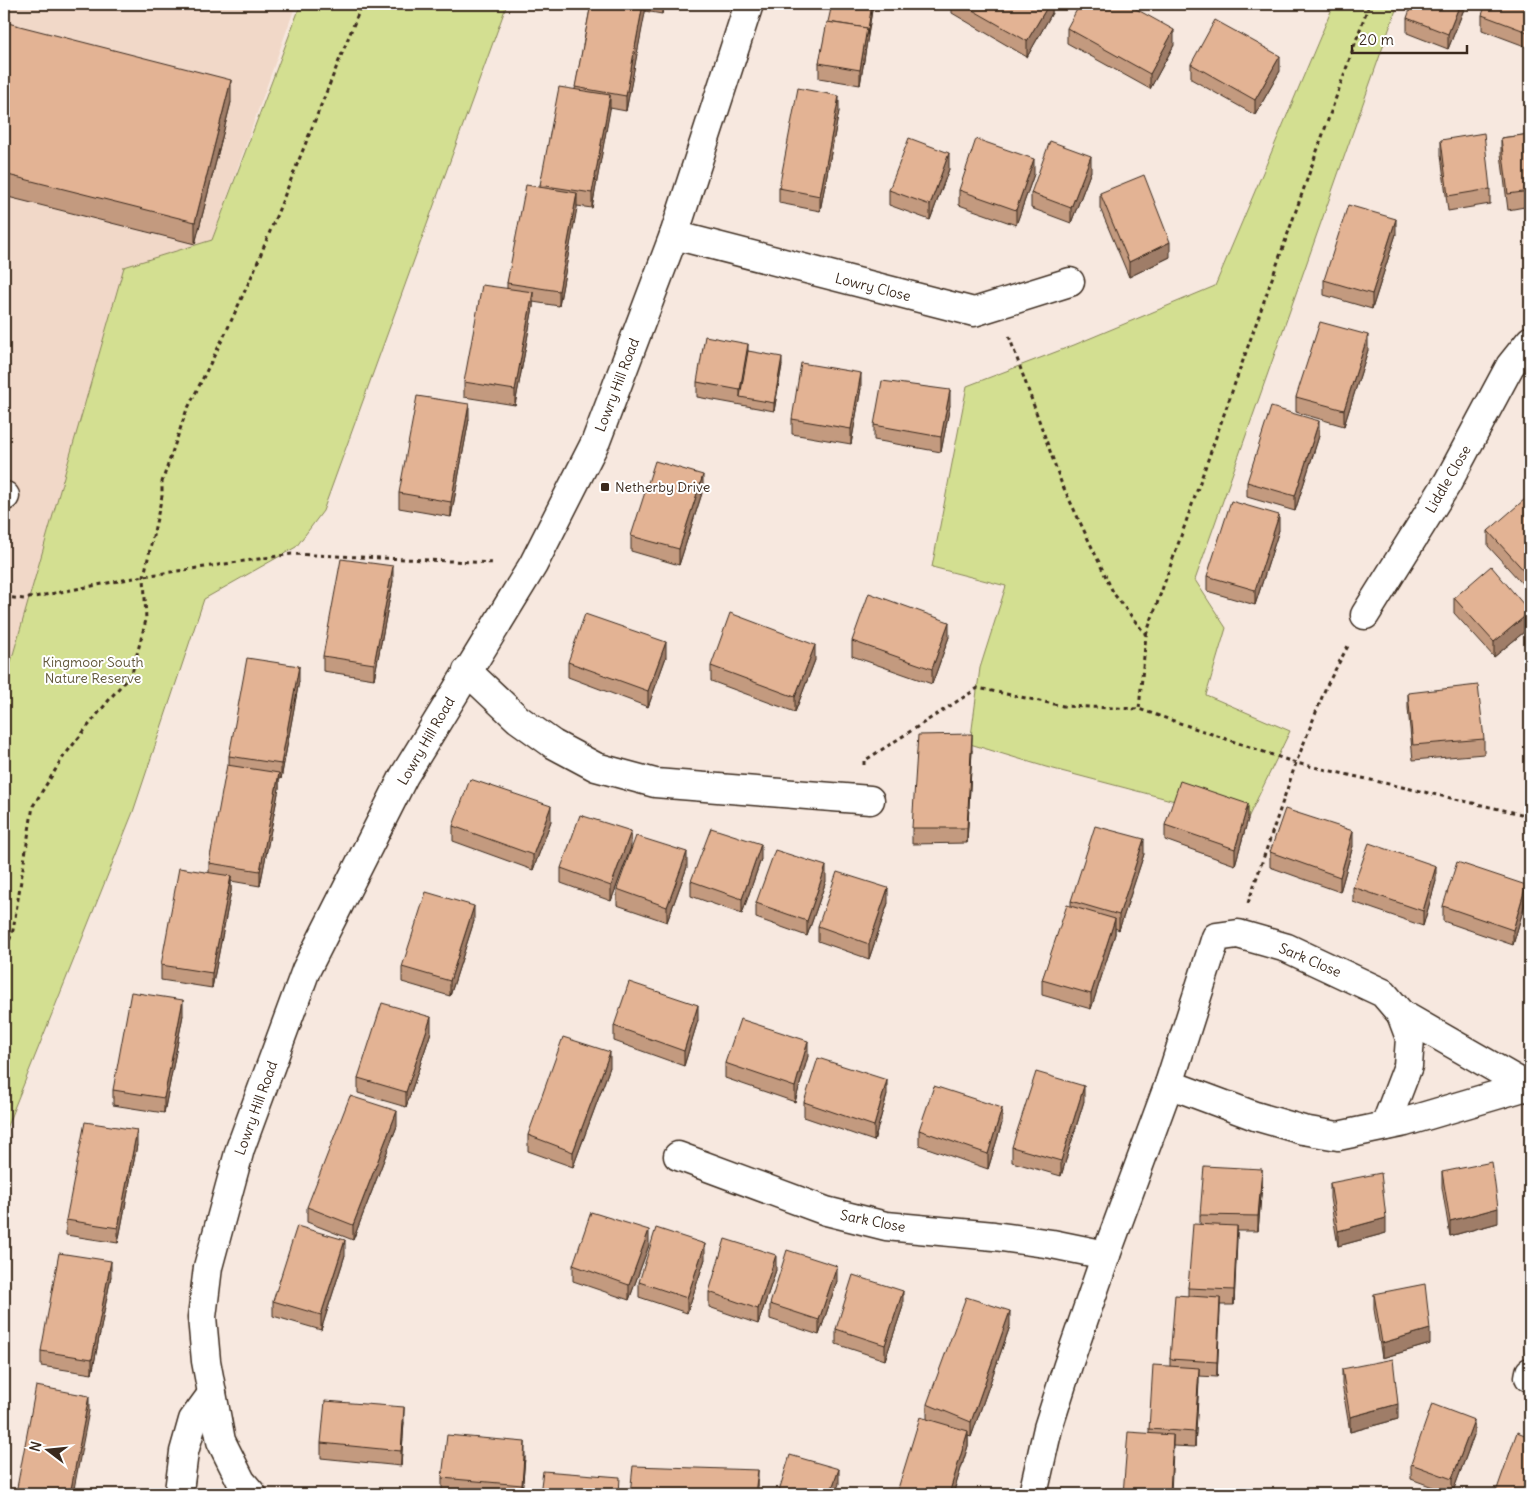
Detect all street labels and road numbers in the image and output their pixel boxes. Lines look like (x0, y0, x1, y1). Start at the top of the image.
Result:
street label: Lowry Close (833, 269, 913, 305)
street label: Lowry Hill Road (591, 336, 643, 434)
street label: Liddle Close (1421, 442, 1475, 516)
street label: Lowry Hill Road (393, 694, 459, 788)
street label: Sark Close (1276, 939, 1344, 981)
street label: Lowry Hill Road (231, 1058, 281, 1158)
street label: Sark Close (839, 1206, 907, 1236)

